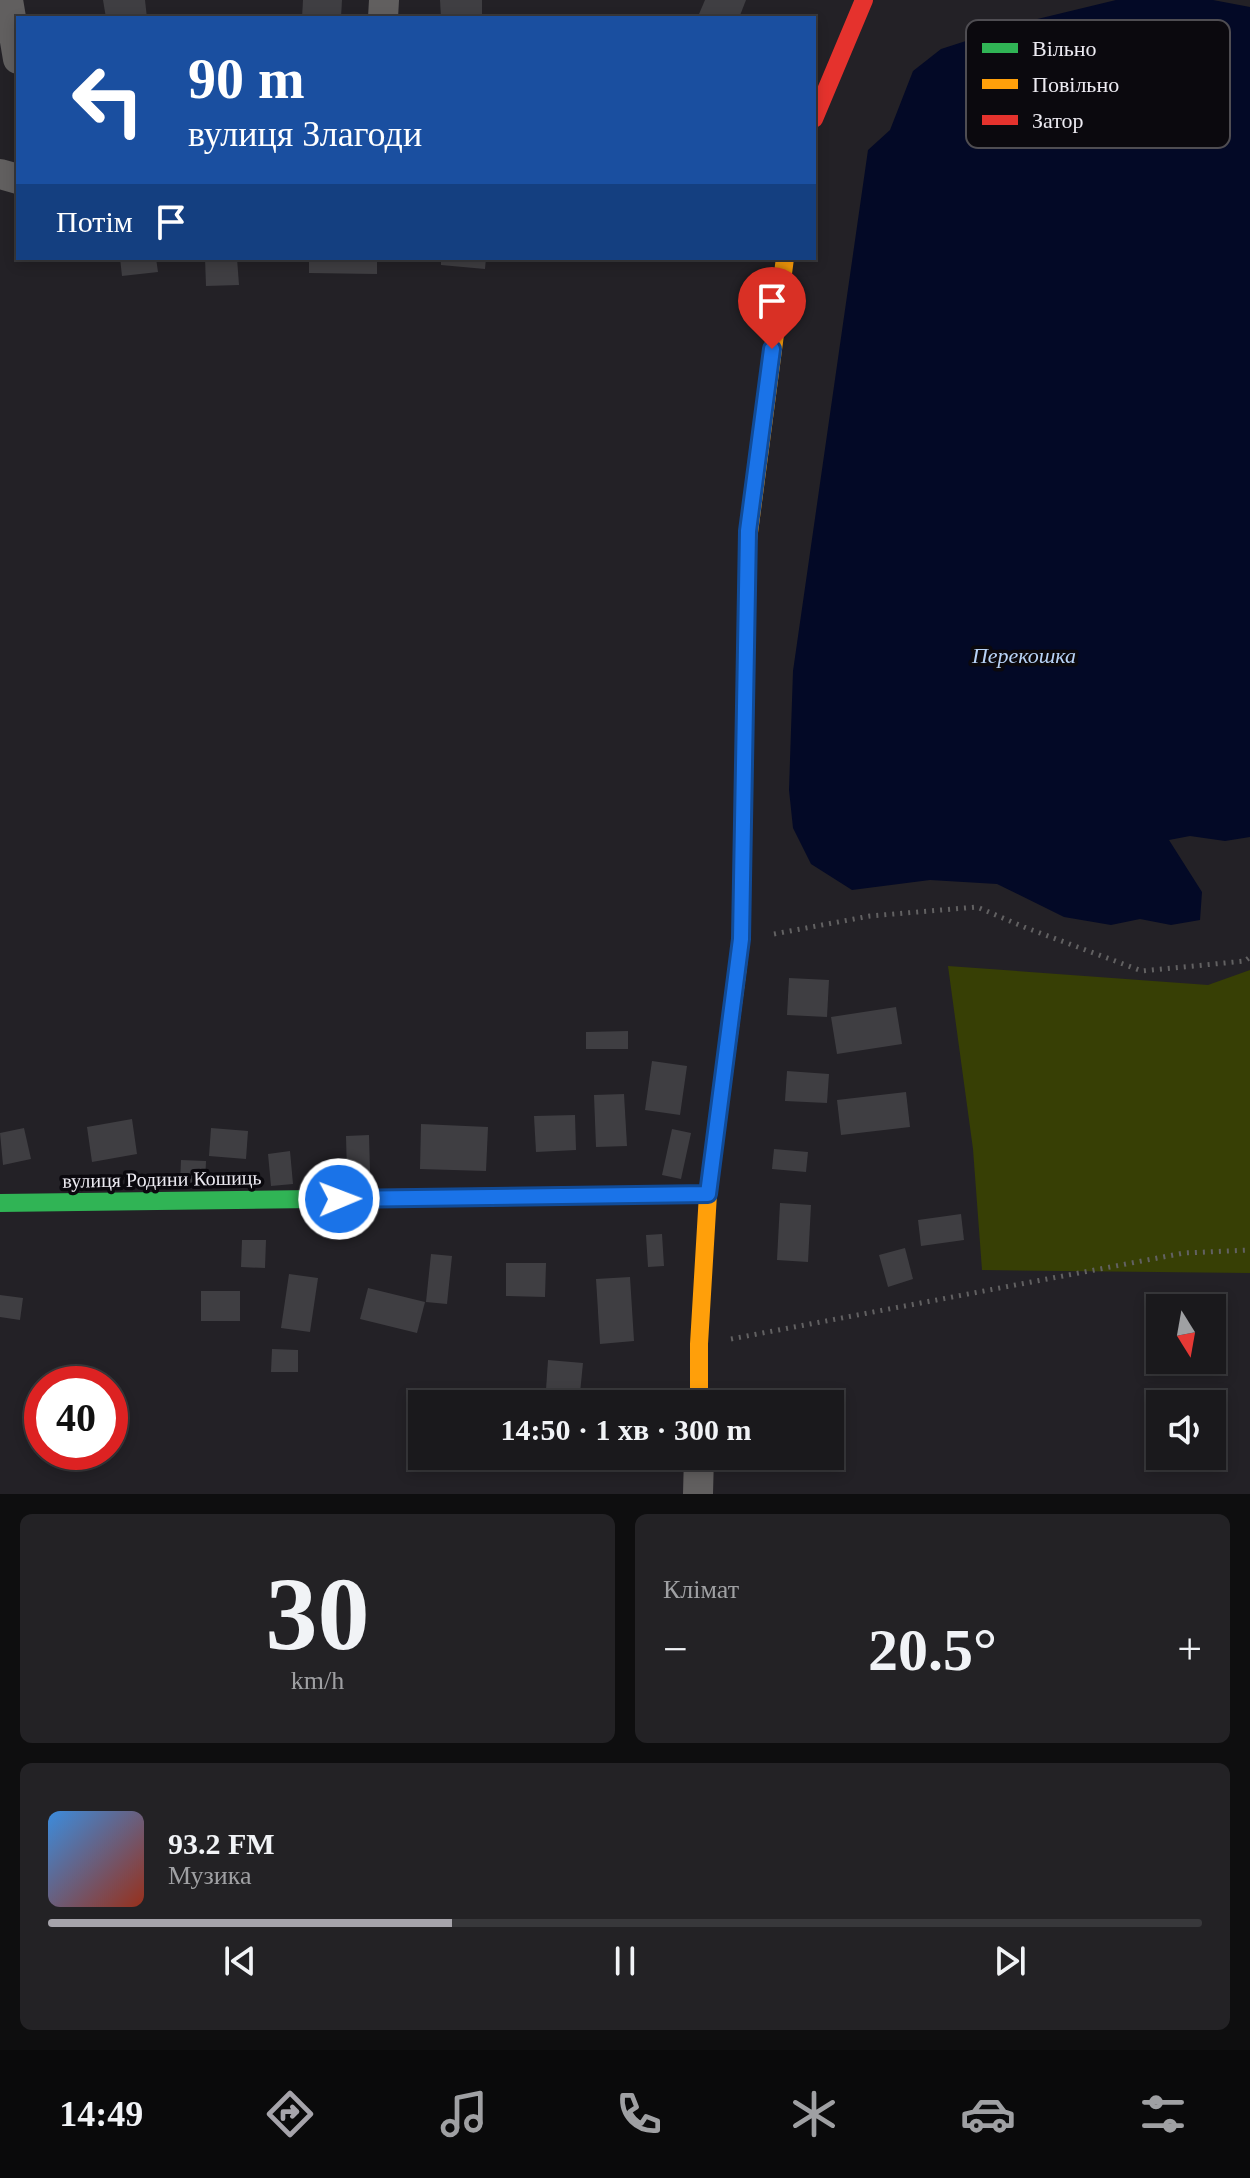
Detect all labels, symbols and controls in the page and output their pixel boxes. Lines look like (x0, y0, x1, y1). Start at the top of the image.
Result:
legend (966, 20, 1230, 148)
text: Вільно (1032, 36, 1097, 61)
icon: left (56, 48, 160, 152)
text: 90 m (188, 48, 305, 110)
text: Повільно (1032, 72, 1119, 97)
text: Затор (1032, 108, 1084, 133)
text: вулиця Злагоди (188, 114, 422, 154)
icon: arrive (149, 200, 193, 244)
text: Потім (56, 205, 133, 238)
pin (738, 267, 806, 349)
icon: arrive (750, 279, 794, 323)
water label: Перекошка (971, 643, 1076, 668)
position arrow (297, 1157, 381, 1241)
street label: вулиця Родини Кошиць (62, 1166, 262, 1193)
north arrow (1146, 1294, 1226, 1374)
map controls (1146, 1294, 1226, 1470)
speed limit sign: 40 (24, 1366, 128, 1470)
button: sound (1146, 1390, 1226, 1470)
text: 14:50 · 1 хв · 300 m (500, 1413, 752, 1446)
text: 30 (266, 1556, 370, 1671)
text: Клімат (663, 1575, 739, 1604)
text: 20.5° (868, 1617, 997, 1683)
text: − (663, 1625, 688, 1674)
text: + (1177, 1625, 1202, 1674)
text: km/h (291, 1666, 344, 1695)
text: 93.2 FM (168, 1827, 275, 1860)
text: Музика (168, 1861, 251, 1890)
icon: previous (218, 1939, 262, 1983)
icon: pause (603, 1939, 647, 1983)
icon: next (988, 1939, 1032, 1983)
icon: directions (262, 2086, 318, 2142)
icon: music (436, 2086, 492, 2142)
icon: phone (611, 2086, 667, 2142)
icon: climate (786, 2086, 842, 2142)
icon: car (960, 2086, 1016, 2142)
icon: filters (1135, 2086, 1191, 2142)
text: 14:49 (59, 2094, 143, 2134)

